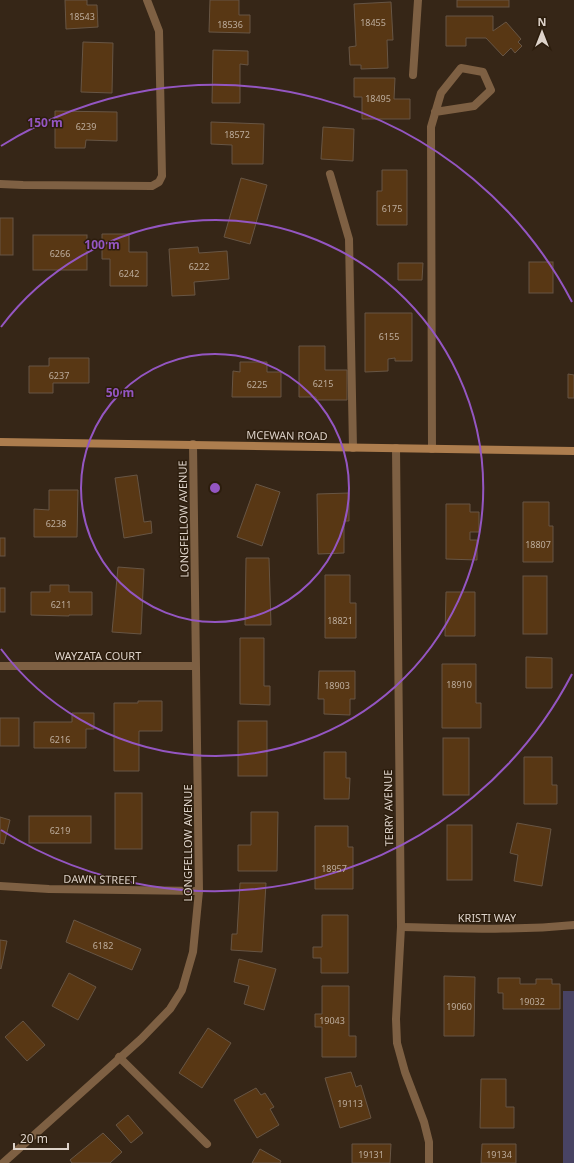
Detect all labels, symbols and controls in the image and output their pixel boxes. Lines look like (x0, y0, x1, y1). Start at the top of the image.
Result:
house number: 18543 (69, 10, 95, 23)
north arrow (522, 12, 562, 52)
text: N (538, 14, 546, 29)
house number: 18455 (360, 16, 386, 29)
house number: 18536 (217, 18, 243, 31)
house number: 18495 (365, 92, 391, 105)
text: 150 m (27, 114, 63, 131)
house number: 6239 (76, 120, 96, 133)
house number: 18572 (224, 128, 250, 141)
house number: 6175 (382, 202, 402, 215)
text: 100 m (84, 236, 120, 253)
house number: 6266 (50, 247, 70, 260)
house number: 6222 (189, 260, 209, 273)
house number: 6242 (119, 267, 139, 280)
house number: 6155 (379, 330, 399, 343)
house number: 6237 (49, 369, 69, 382)
house number: 6215 (313, 377, 333, 390)
house number: 6225 (247, 378, 267, 391)
text: 50 m (106, 384, 134, 401)
street label: MCEWAN ROAD (246, 427, 328, 443)
street label: LONGFELLOW AVENUE (174, 460, 192, 578)
centre of rings (208, 481, 222, 495)
house number: 6238 (46, 517, 66, 530)
house number: 18807 (525, 538, 551, 551)
house number: 6211 (51, 598, 71, 611)
house number: 18821 (327, 614, 353, 627)
street label: WAYZATA COURT (55, 648, 141, 663)
house number: 18910 (446, 678, 472, 691)
house number: 18903 (324, 679, 350, 692)
house number: 6216 (50, 733, 70, 746)
street label: TERRY AVENUE (380, 769, 396, 847)
street label: LONGFELLOW AVENUE (180, 784, 195, 902)
house number: 6219 (50, 824, 70, 837)
house number: 18957 (321, 862, 347, 875)
street label: DAWN STREET (63, 871, 137, 887)
street label: KRISTI WAY (458, 910, 517, 925)
house number: 6182 (93, 939, 113, 952)
house number: 19032 (519, 995, 545, 1008)
house number: 19060 (446, 1000, 472, 1013)
house number: 19043 (319, 1014, 345, 1027)
house number: 19113 (337, 1097, 363, 1110)
scale bar (14, 1125, 68, 1151)
text: 20 m (20, 1130, 48, 1147)
house number: 19131 (358, 1148, 384, 1161)
house number: 19134 (486, 1148, 512, 1161)

